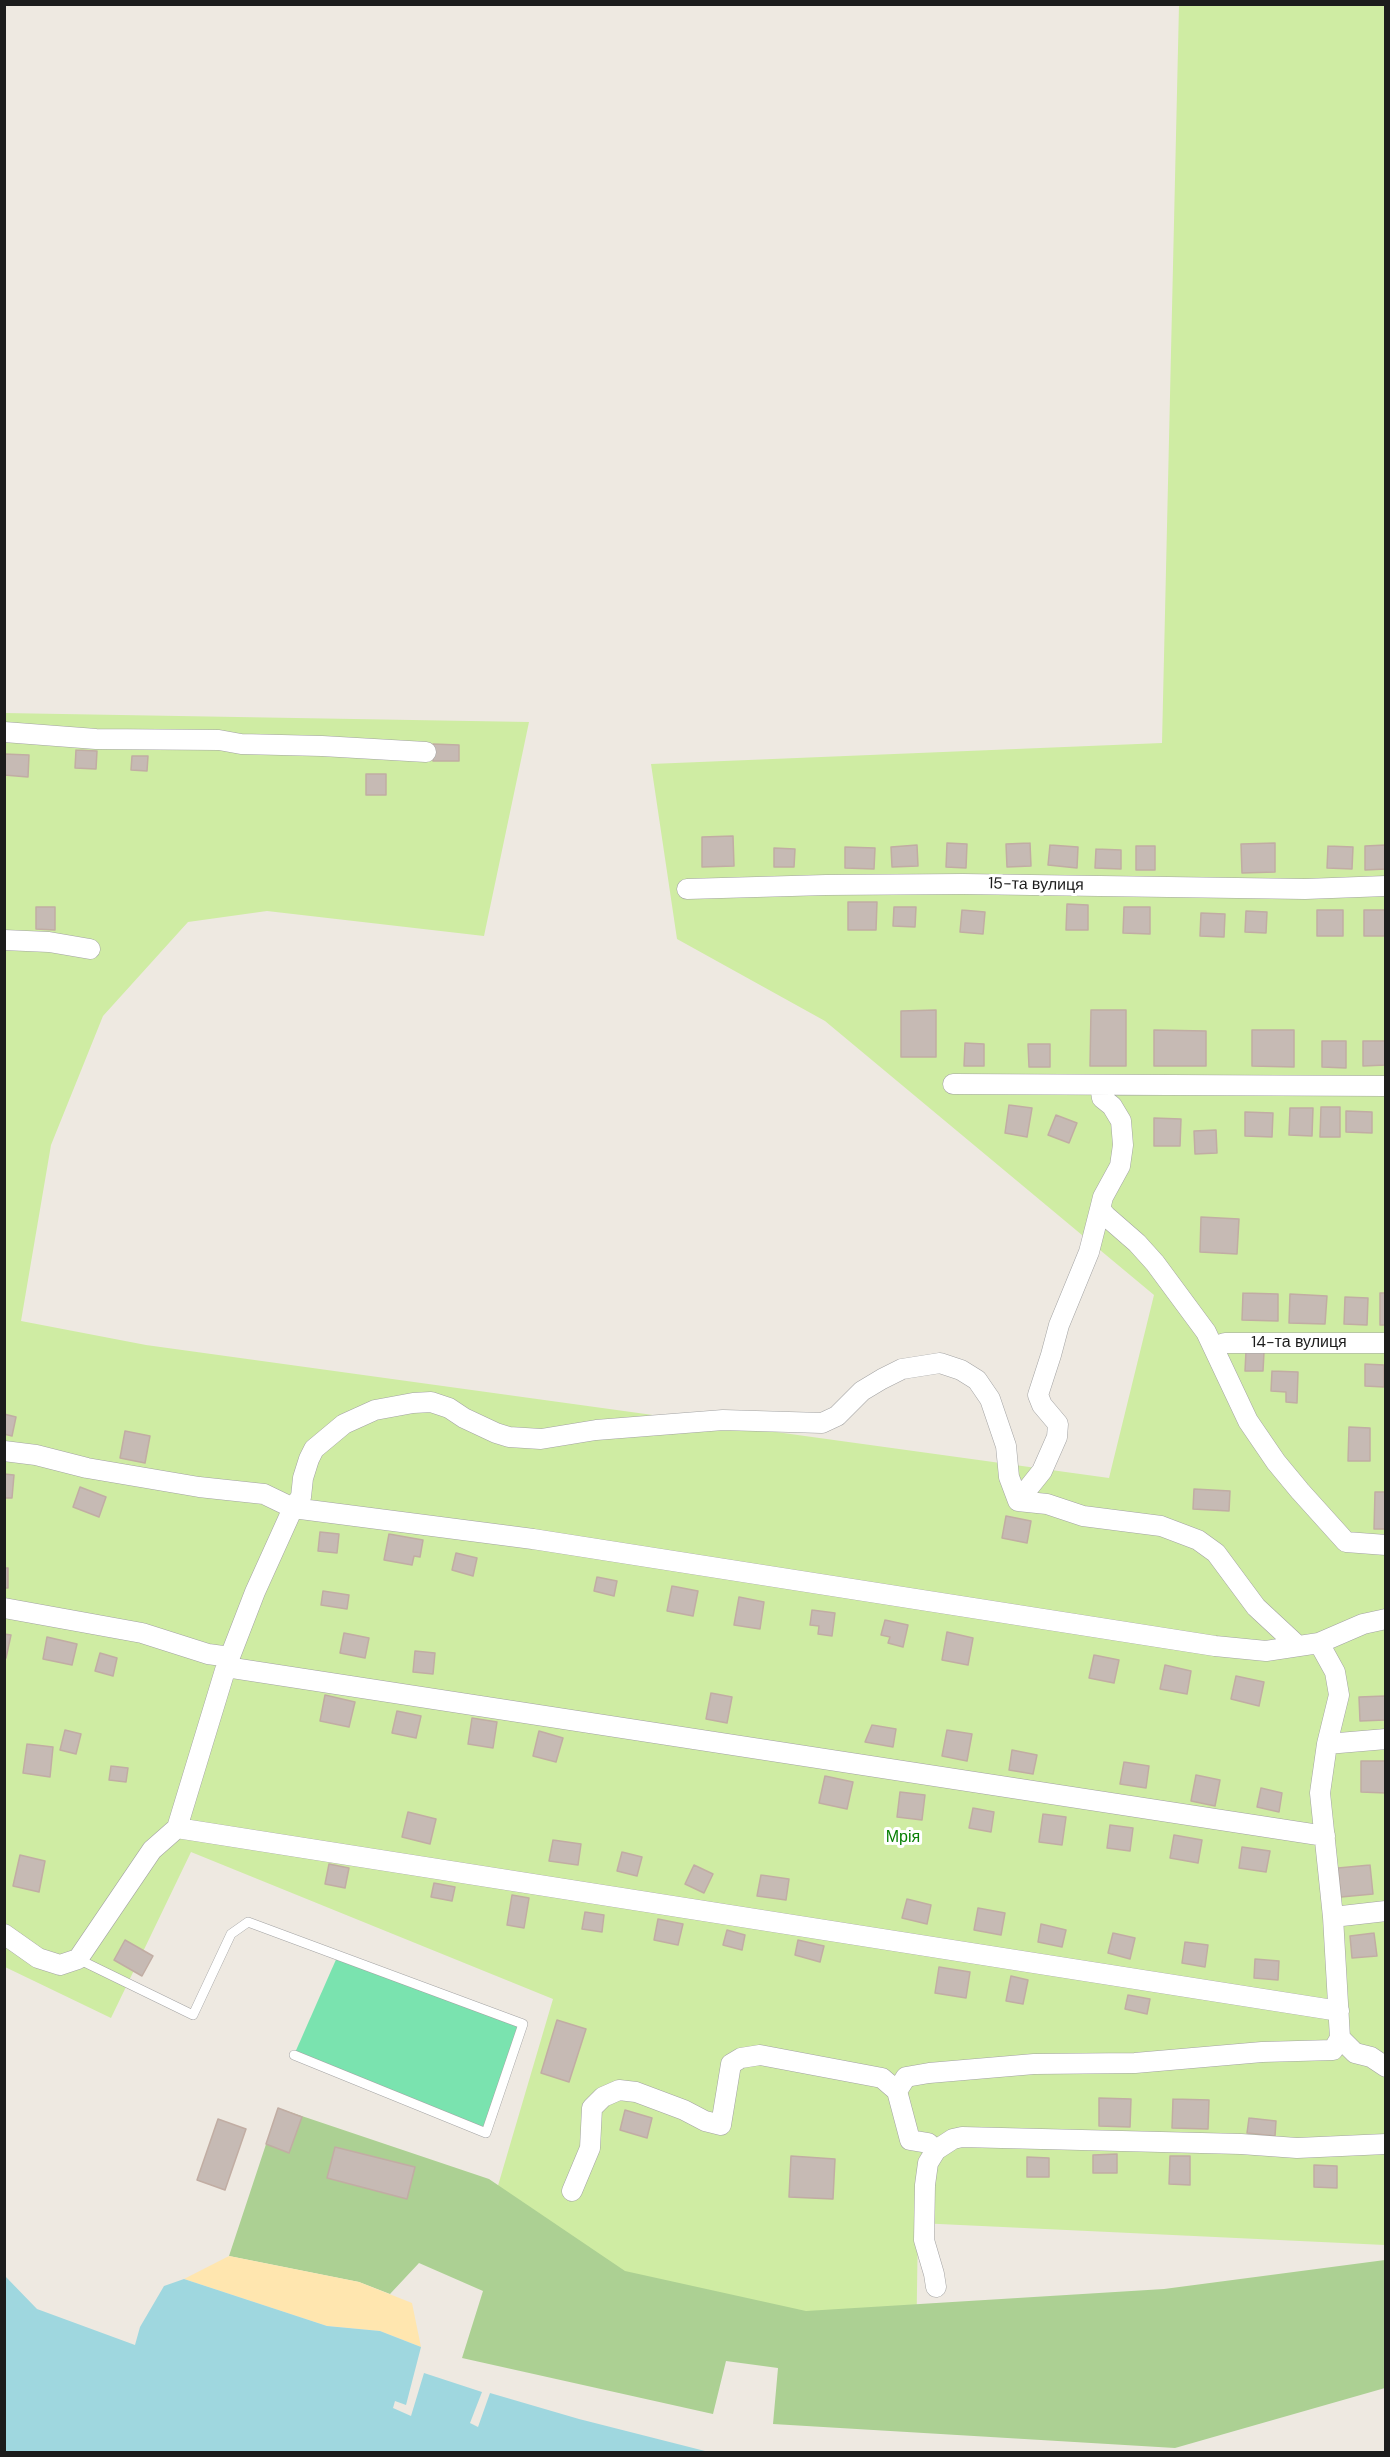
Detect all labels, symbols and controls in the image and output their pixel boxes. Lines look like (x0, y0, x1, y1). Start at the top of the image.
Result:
street label: 15-та вулиця (988, 875, 1084, 895)
street label: 14-та вулиця (1251, 1333, 1347, 1353)
park label: Мрія (886, 1828, 920, 1848)

